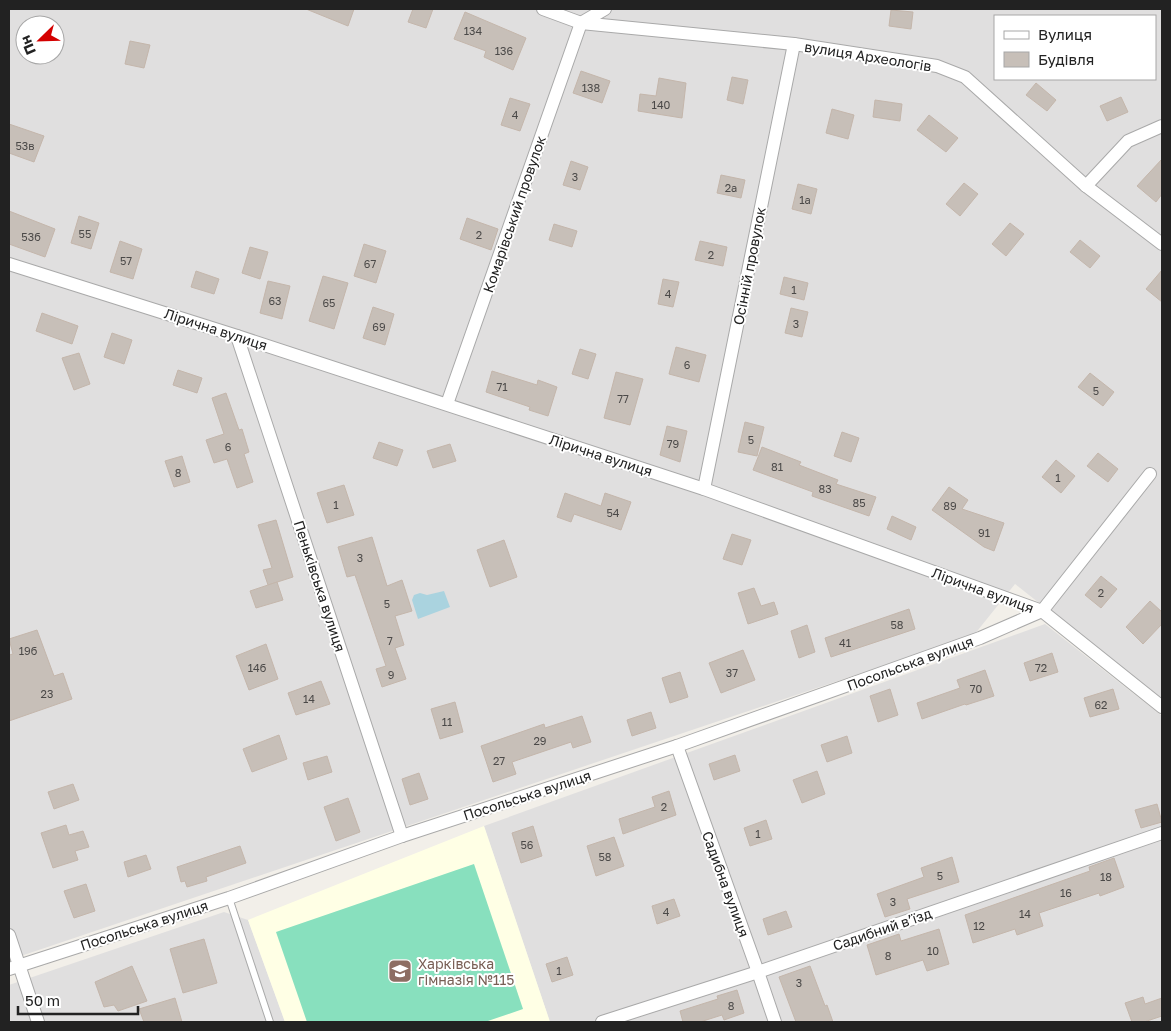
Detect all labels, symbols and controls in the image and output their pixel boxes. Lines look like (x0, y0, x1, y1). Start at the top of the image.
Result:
north arrow (15, 15, 65, 65)
legend (994, 15, 1156, 80)
house number: 134 (464, 24, 483, 37)
text: Вулиця (1038, 25, 1092, 43)
text: Пн (16, 33, 39, 57)
street label: вулиця Археологів (803, 38, 933, 74)
house number: 136 (495, 44, 514, 57)
text: Будівля (1038, 50, 1094, 68)
house number: 138 (582, 81, 601, 94)
house number: 140 (652, 98, 671, 111)
house number: 4 (512, 108, 519, 121)
street label: Комарівський провулок (479, 133, 549, 295)
house number: 53в (15, 139, 35, 152)
house number: 3 (572, 170, 578, 183)
house number: 2а (725, 181, 737, 194)
house number: 1а (799, 193, 811, 206)
street label: Осінній провулок (729, 206, 769, 326)
house number: 55 (79, 227, 91, 240)
house number: 2 (476, 228, 482, 241)
house number: 53б (21, 230, 41, 243)
house number: 2 (708, 248, 714, 261)
house number: 57 (120, 254, 132, 267)
house number: 67 (364, 257, 376, 270)
house number: 1 (791, 283, 797, 296)
house number: 4 (665, 287, 672, 300)
house number: 63 (268, 294, 282, 307)
house number: 65 (322, 296, 336, 309)
street label: Лірична вулиця (162, 304, 270, 354)
house number: 3 (793, 317, 799, 330)
house number: 69 (372, 320, 386, 333)
house number: 6 (684, 358, 691, 371)
house number: 71 (496, 380, 508, 393)
house number: 5 (1093, 384, 1099, 397)
house number: 77 (617, 392, 629, 405)
street label: Лірична вулиця (547, 430, 655, 480)
house number: 5 (748, 433, 754, 446)
house number: 79 (667, 437, 679, 450)
house number: 6 (225, 440, 232, 453)
house number: 81 (771, 460, 783, 473)
house number: 8 (175, 466, 182, 479)
house number: 1 (1055, 471, 1061, 484)
house number: 83 (818, 482, 832, 495)
house number: 85 (852, 496, 866, 509)
house number: 1 (333, 498, 339, 511)
house number: 89 (943, 499, 957, 512)
house number: 54 (606, 506, 620, 519)
street label: Пеньківська вулиця (291, 518, 349, 654)
house number: 91 (978, 526, 990, 539)
house number: 3 (357, 551, 363, 564)
street label: Лірична вулиця (930, 564, 1036, 616)
house number: 2 (1098, 586, 1104, 599)
house number: 5 (384, 597, 390, 610)
house number: 58 (890, 618, 904, 631)
street label: Посольська вулиця (844, 632, 976, 694)
house number: 7 (387, 634, 393, 647)
house number: 41 (839, 636, 851, 649)
house number: 19б (19, 644, 38, 657)
house number: 14б (248, 661, 267, 674)
house number: 72 (1035, 661, 1047, 674)
house number: 37 (726, 666, 738, 679)
house number: 9 (388, 668, 394, 681)
house number: 70 (970, 682, 983, 695)
house number: 23 (41, 687, 53, 700)
house number: 14 (303, 692, 315, 705)
house number: 62 (1094, 698, 1108, 711)
house number: 11 (442, 715, 452, 728)
house number: 29 (533, 734, 547, 747)
house number: 27 (493, 754, 505, 767)
street label: Посольська вулиця (461, 766, 593, 824)
house number: 2 (661, 800, 667, 813)
house number: 1 (755, 827, 761, 840)
street label: Садибна вулиця (699, 829, 753, 939)
house number: 56 (520, 838, 534, 851)
house number: 58 (598, 850, 612, 863)
house number: 5 (937, 869, 943, 882)
house number: 18 (1100, 870, 1112, 883)
house number: 16 (1060, 886, 1072, 899)
house number: 3 (890, 895, 896, 908)
street label: Посольська вулиця (78, 896, 210, 954)
street label: Садибний в’їзд (830, 904, 934, 954)
house number: 4 (663, 905, 670, 918)
house number: 14 (1019, 907, 1031, 920)
house number: 12 (973, 919, 985, 932)
house number: 10 (927, 944, 939, 957)
house number: 8 (885, 949, 892, 962)
place label: Харківська гімназія №115 (418, 955, 514, 988)
school or university icon: Харківська гімназія №115 (387, 958, 413, 984)
house number: 1 (556, 964, 562, 977)
house number: 3 (796, 976, 802, 989)
scale bar (18, 984, 138, 1016)
text: 50 m (25, 991, 60, 1009)
house number: 8 (728, 999, 735, 1012)

